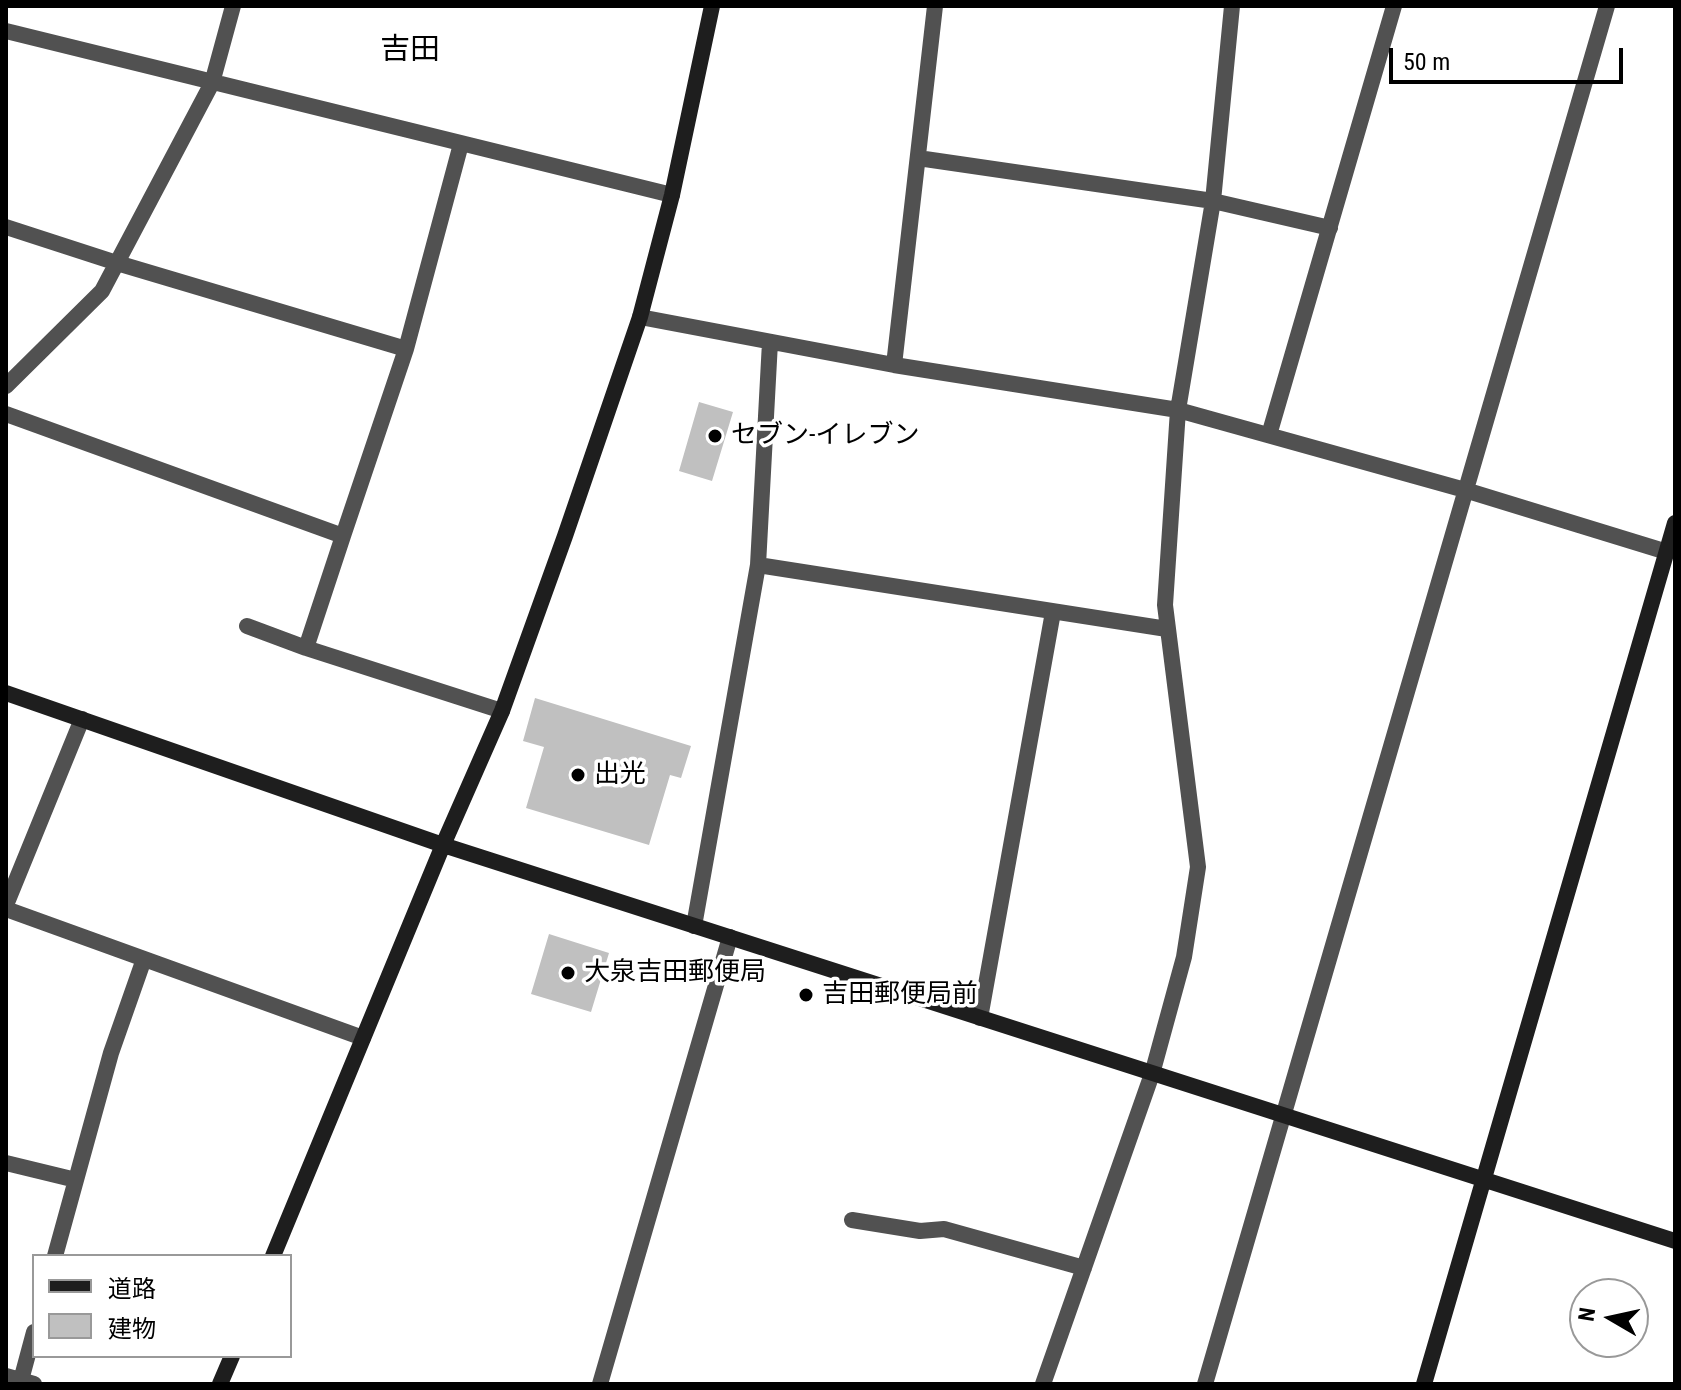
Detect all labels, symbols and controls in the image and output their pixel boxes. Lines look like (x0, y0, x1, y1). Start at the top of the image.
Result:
scale bar (1393, 32, 1627, 82)
district label: 吉田 (380, 33, 440, 69)
text: 50 m (1403, 48, 1450, 76)
place label: セブン-イレブン (731, 420, 919, 452)
marker: セブン-イレブン (706, 427, 724, 445)
place label: 出光 (594, 759, 646, 791)
marker: 出光 (569, 766, 587, 784)
place label: 大泉吉田郵便局 (584, 957, 766, 989)
marker: 大泉吉田郵便局 (559, 964, 577, 982)
place label: 吉田郵便局前 (822, 979, 978, 1011)
marker: 吉田郵便局前 (797, 986, 815, 1004)
legend (32, 1254, 292, 1358)
text: 道路 (108, 1275, 156, 1303)
north arrow (1569, 1278, 1649, 1358)
text: N (1573, 1306, 1600, 1323)
text: 建物 (108, 1315, 156, 1343)

